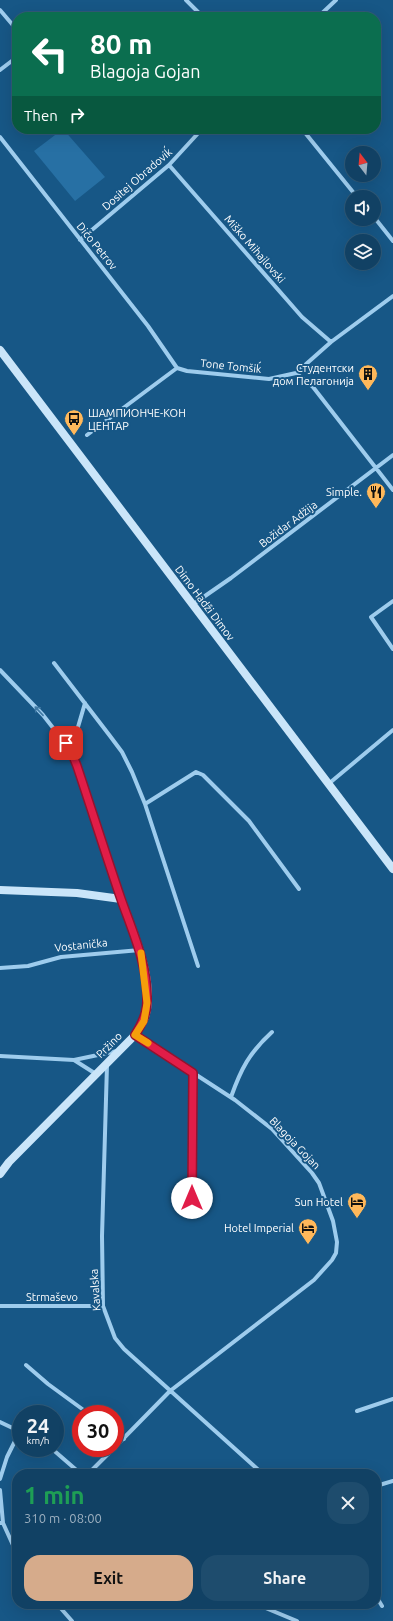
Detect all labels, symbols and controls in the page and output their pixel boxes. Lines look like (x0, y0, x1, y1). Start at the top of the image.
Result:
icon: left (24, 28, 76, 80)
text: 80 m (90, 28, 152, 59)
text: Blagoja Gojan (90, 61, 200, 81)
icon: right (66, 104, 88, 126)
text: Then (24, 107, 58, 124)
street label: Dositej Obradoviḱ (98, 144, 175, 213)
north arrow (345, 146, 381, 182)
map controls (345, 146, 381, 270)
button: sound (345, 190, 381, 226)
street label: Miško Mihajlovski (222, 213, 288, 285)
street label: Dičo Petrov (74, 220, 120, 272)
button: layers (345, 234, 381, 270)
street label: Tone Tomšiḱ (200, 355, 263, 375)
place label: Студентски дом Пелагонија (273, 362, 354, 387)
building icon: Студентски дом Пелагонија (357, 363, 379, 391)
place label: ШАМПИОНЧЕ-КОН ЦЕНТАР (88, 407, 186, 432)
bus stop icon: ШАМПИОНЧЕ-КОН ЦЕНТАР (63, 408, 85, 436)
restaurant icon: Simple. (365, 481, 387, 509)
place label: Simple. (326, 486, 362, 498)
street label: Božidar Adžija (257, 498, 319, 550)
street label: Dimo Hadži Dimov (173, 563, 237, 643)
one-way arrow (35, 707, 44, 717)
pin (49, 726, 83, 760)
icon: arrive (55, 732, 77, 754)
street label: Vostanička (54, 936, 108, 954)
street label: Pržino (94, 1030, 124, 1060)
street label: Blagoja Gojan (267, 1115, 323, 1171)
position arrow (171, 1177, 213, 1219)
hotel icon: Sun Hotel (346, 1191, 368, 1219)
place label: Sun Hotel (295, 1196, 343, 1208)
hotel icon: Hotel Imperial (297, 1217, 319, 1245)
place label: Hotel Imperial (224, 1222, 294, 1234)
street label: Kavalska (88, 1269, 102, 1311)
street label: Strmaševo (26, 1291, 78, 1303)
speed limit sign: 30 (72, 1405, 124, 1457)
text: 24 (27, 1414, 49, 1437)
text: km/h (26, 1435, 50, 1446)
text: 1 min (24, 1482, 85, 1509)
button: close (327, 1482, 369, 1524)
text: 310 m · 08:00 (24, 1511, 102, 1525)
button: Exit (24, 1555, 193, 1601)
button: Share (201, 1555, 369, 1601)

